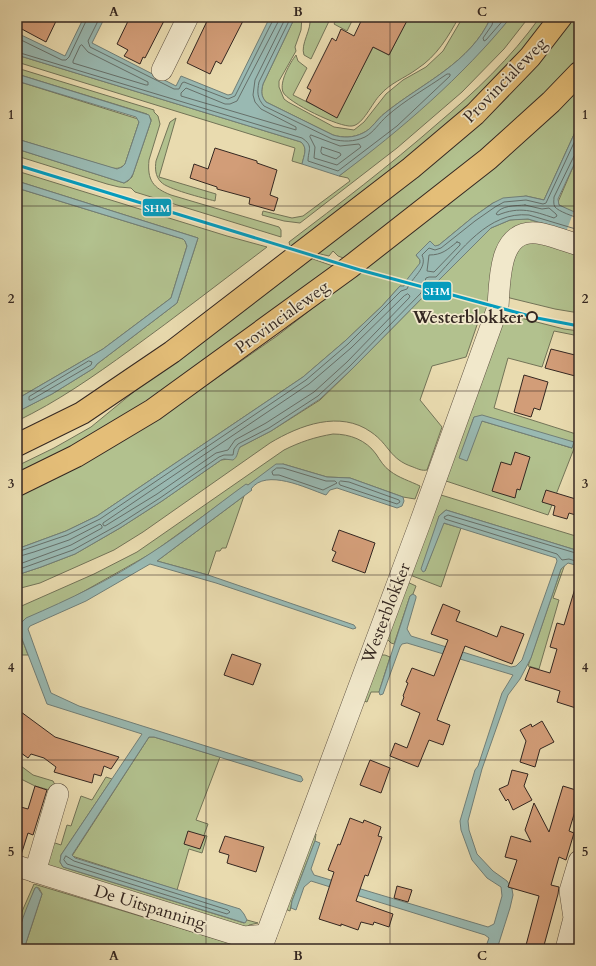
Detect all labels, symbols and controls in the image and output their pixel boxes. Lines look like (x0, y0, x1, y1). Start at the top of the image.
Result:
text: A (109, 3, 119, 21)
text: B (293, 3, 303, 21)
text: C (477, 3, 487, 21)
street label: Provincialeweg (458, 32, 552, 128)
text: 1 (8, 106, 14, 124)
text: 1 (582, 106, 588, 124)
line badge: SHM (142, 198, 172, 217)
text: SHM (144, 201, 170, 216)
street label: Provincialeweg (230, 275, 334, 359)
line badge: SHM (422, 281, 452, 301)
text: SHM (424, 284, 450, 299)
text: 2 (8, 290, 15, 308)
text: 2 (582, 290, 589, 308)
place label: Westerblokker (412, 306, 523, 329)
marker: Westerblokker (526, 311, 538, 323)
text: 3 (8, 475, 15, 493)
text: 3 (582, 475, 589, 493)
street label: Westerblokker (356, 559, 416, 668)
text: 4 (8, 659, 15, 677)
text: 4 (582, 659, 589, 677)
text: 5 (8, 843, 14, 861)
text: 5 (582, 843, 588, 861)
street label: De Uitspanning (91, 879, 209, 935)
text: A (109, 947, 119, 965)
text: B (293, 947, 303, 965)
text: C (477, 947, 487, 965)

